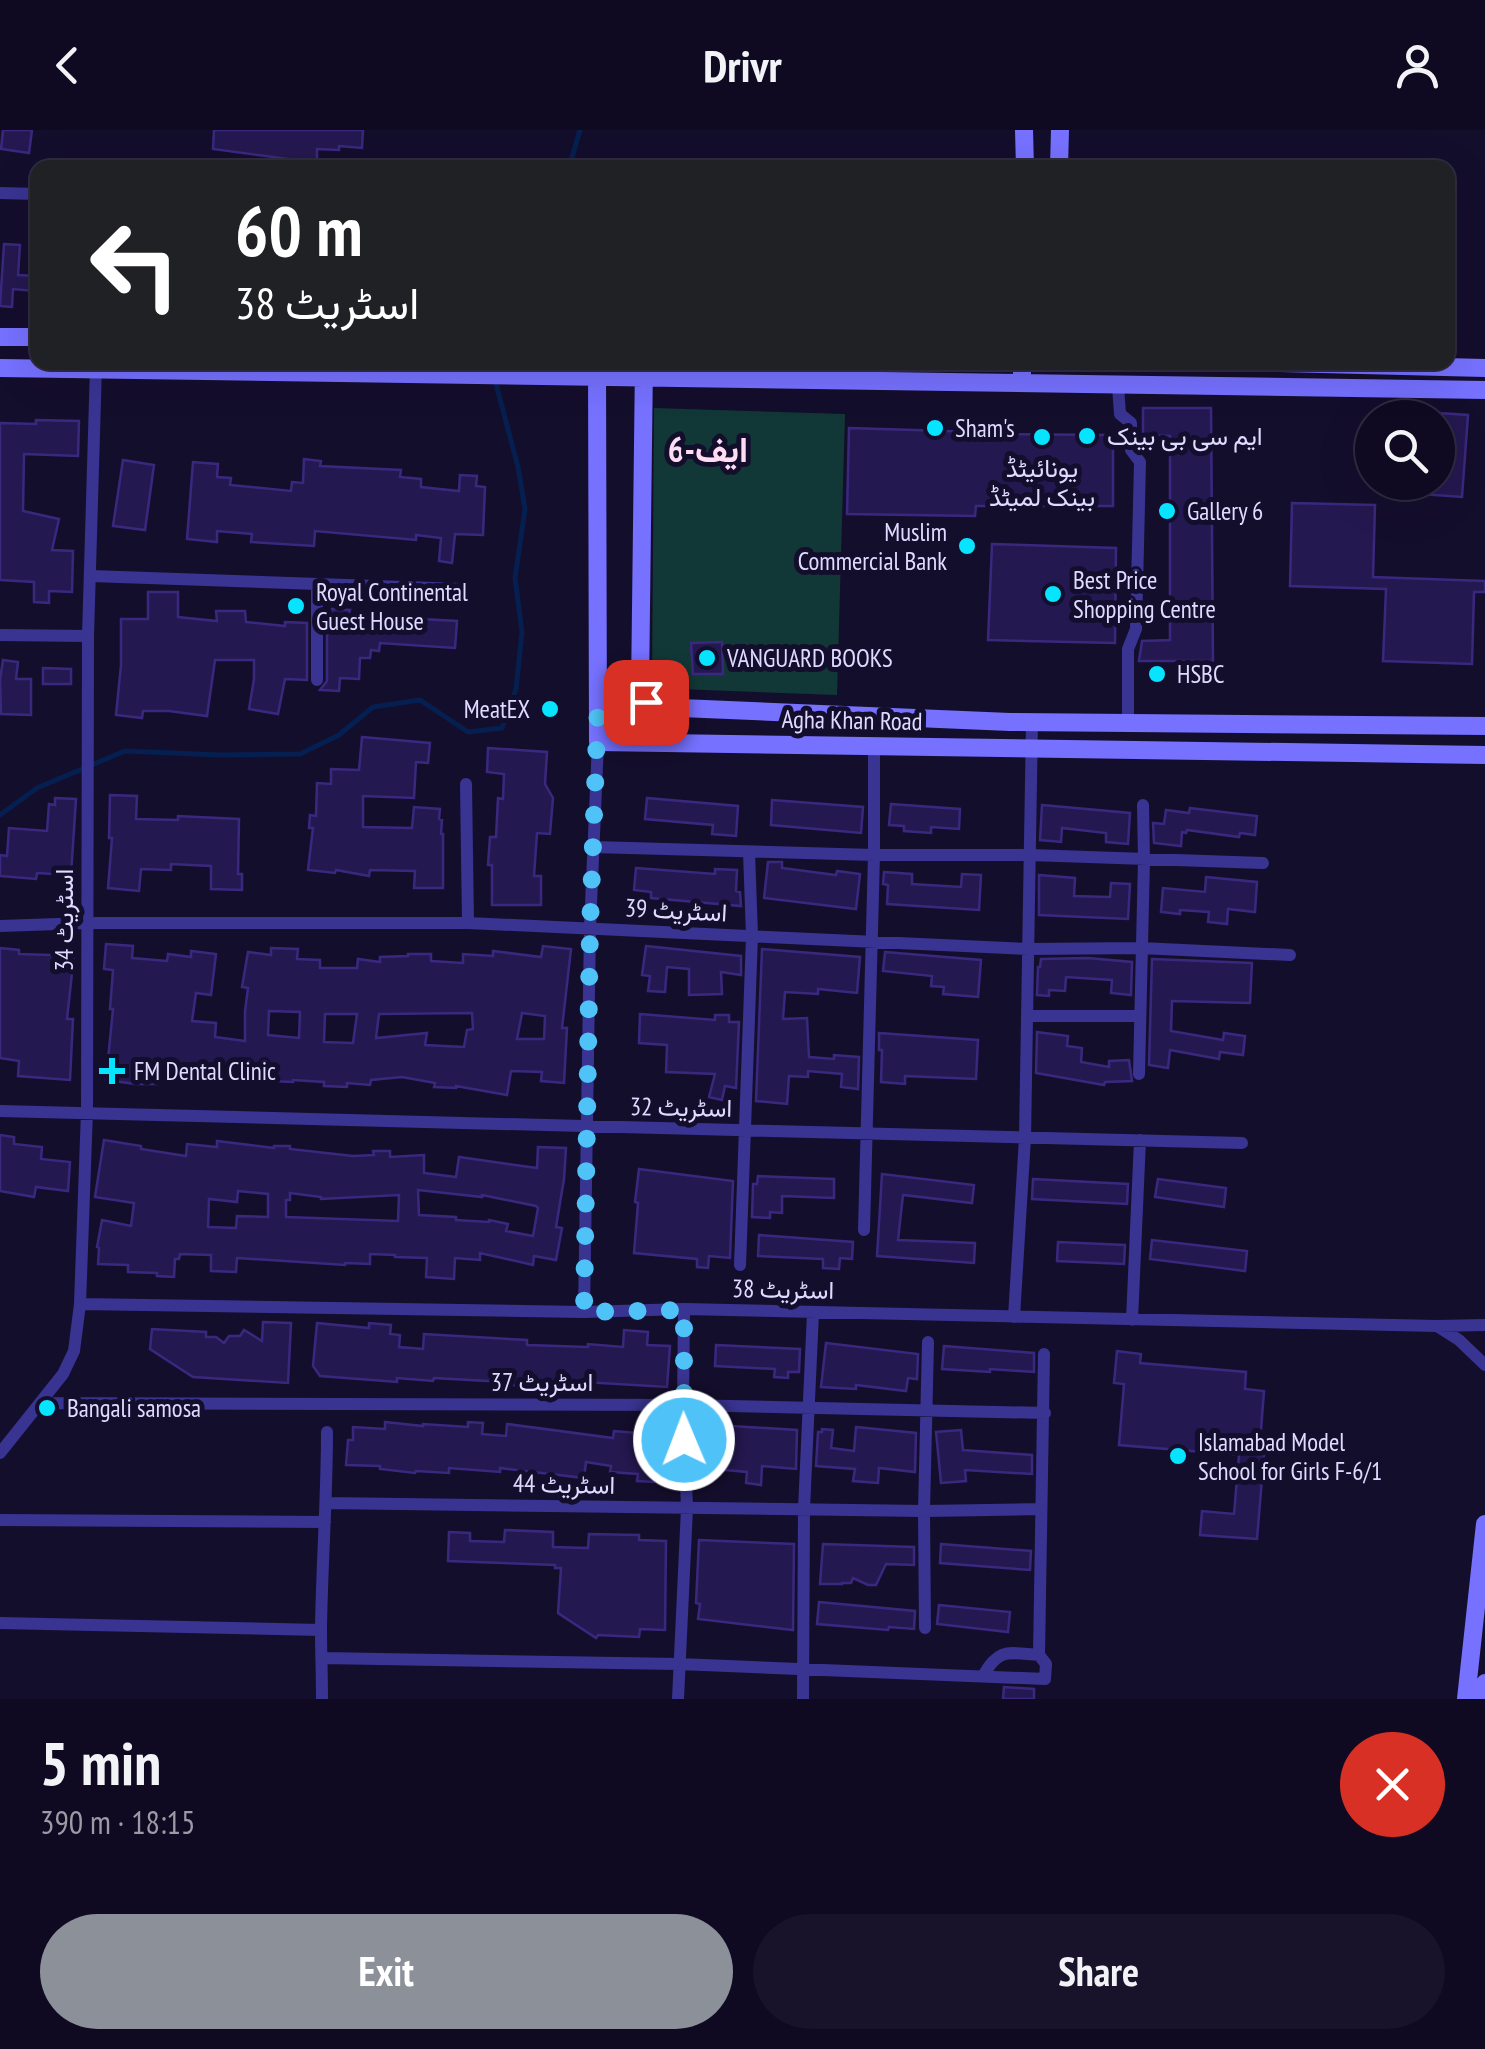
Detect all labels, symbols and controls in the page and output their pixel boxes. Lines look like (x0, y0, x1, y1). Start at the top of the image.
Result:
text: Drivr (703, 36, 782, 94)
icon: back (40, 38, 95, 93)
icon: person (1390, 38, 1445, 93)
text: 60 m (235, 185, 363, 275)
icon: left (70, 200, 200, 330)
text: اسٹریٹ 38 (235, 273, 419, 331)
map controls (1355, 400, 1455, 500)
button: search (1355, 400, 1455, 500)
place label: Sham's (955, 412, 1015, 444)
marker: Sham's (924, 417, 946, 439)
place label: ایم سی بی بینک (1107, 420, 1263, 453)
marker: ایم سی بی بینک (1076, 425, 1098, 447)
district label: ایف-6 (668, 426, 748, 472)
marker: یونائیٹڈ بینک لمیٹڈ (1031, 426, 1053, 448)
place label: یونائیٹڈ بینک لمیٹڈ (989, 452, 1095, 513)
place label: Gallery 6 (1187, 495, 1263, 527)
marker: Gallery 6 (1156, 500, 1178, 522)
place label: Muslim Commercial Bank (798, 516, 947, 577)
marker: Muslim Commercial Bank (956, 535, 978, 557)
place label: Best Price Shopping Centre (1073, 564, 1216, 625)
place label: Royal Continental Guest House (316, 576, 468, 637)
marker: Best Price Shopping Centre (1042, 583, 1064, 605)
marker: Royal Continental Guest House (285, 595, 307, 617)
place label: VANGUARD BOOKS (726, 642, 893, 674)
marker: VANGUARD BOOKS (696, 647, 718, 669)
place label: HSBC (1177, 658, 1224, 690)
pin (604, 660, 689, 745)
marker: HSBC (1146, 663, 1168, 685)
icon: arrive (619, 675, 674, 730)
place label: MeatEX (464, 693, 530, 725)
marker: MeatEX (539, 698, 561, 720)
street label: Agha Khan Road (781, 703, 923, 737)
street label: اسٹریٹ 34 (48, 869, 80, 971)
street label: اسٹریٹ 39 (624, 891, 728, 929)
place label: FM Dental Clinic (134, 1055, 276, 1087)
marker: FM Dental Clinic (99, 1058, 125, 1084)
street label: اسٹریٹ 32 (630, 1090, 732, 1124)
street label: اسٹریٹ 38 (732, 1272, 834, 1306)
street label: اسٹریٹ 37 (491, 1366, 593, 1398)
position arrow (632, 1388, 736, 1492)
place label: Bangali samosa (67, 1392, 201, 1424)
marker: Bangali samosa (36, 1397, 58, 1419)
place label: Islamabad Model School for Girls F-6/1 (1198, 1426, 1382, 1487)
marker: Islamabad Model School for Girls F-6/1 (1167, 1445, 1189, 1467)
street label: اسٹریٹ 44 (513, 1467, 615, 1501)
text: 5 min (40, 1724, 161, 1802)
button: close (1340, 1732, 1445, 1837)
text: 390 m · 18:15 (40, 1801, 195, 1843)
button: Exit (40, 1914, 733, 2029)
button: Share (753, 1914, 1445, 2029)

